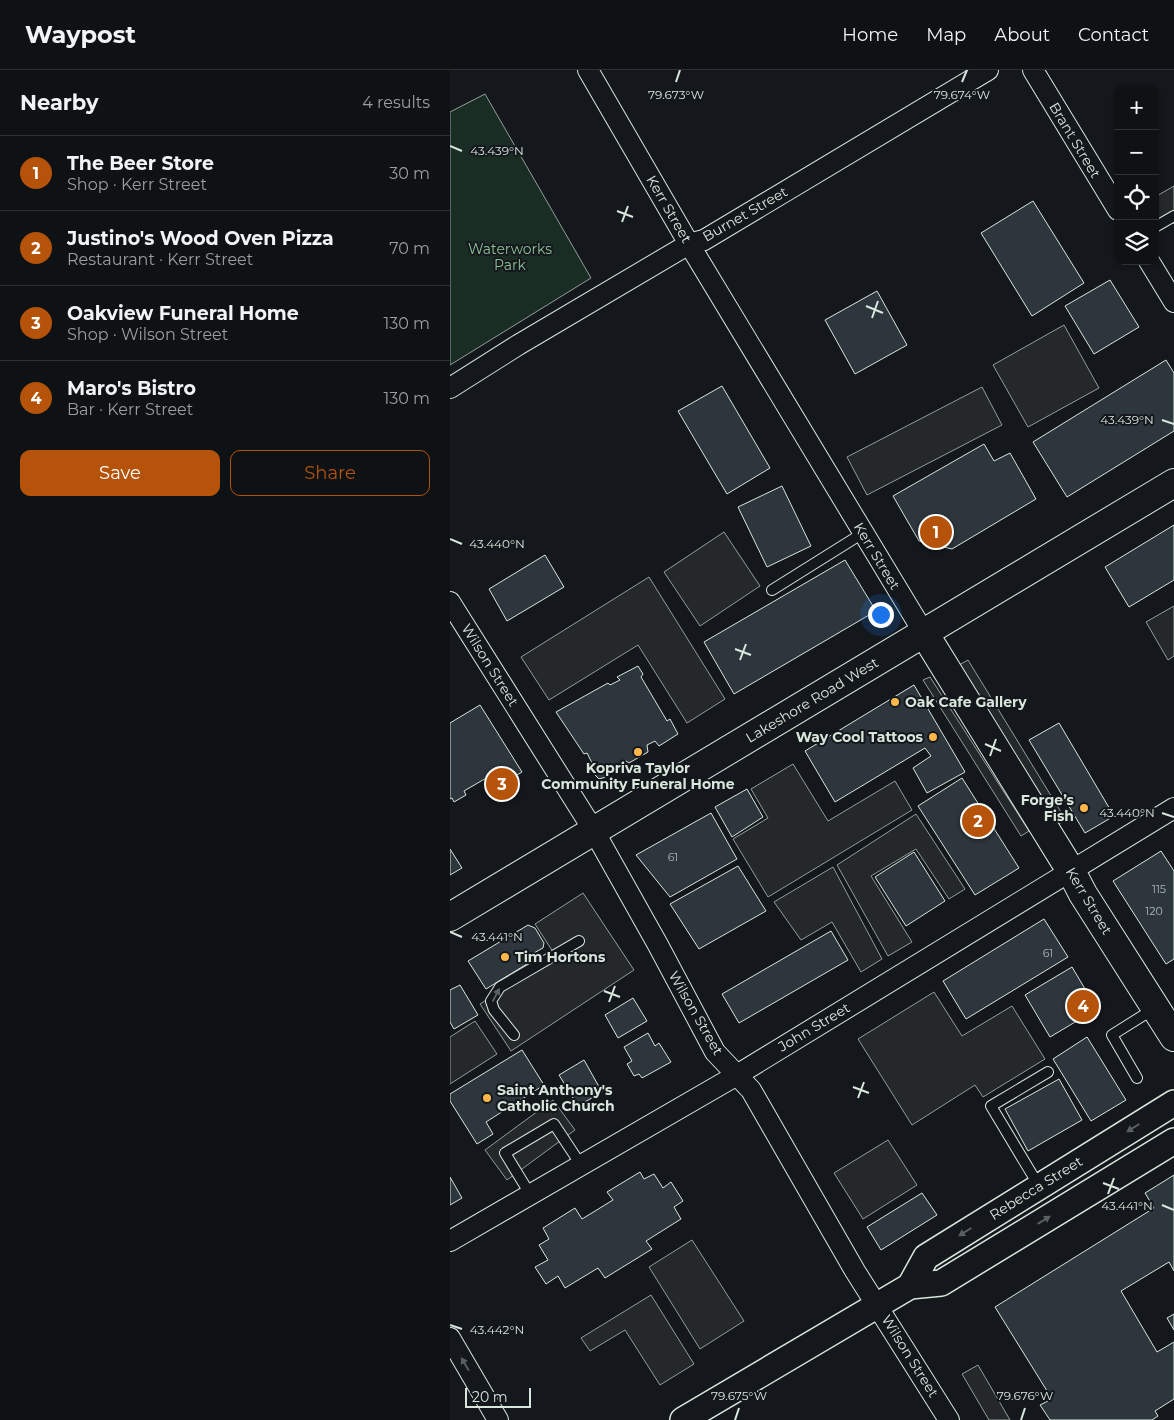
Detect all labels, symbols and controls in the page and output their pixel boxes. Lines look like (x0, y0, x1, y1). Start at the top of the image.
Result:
text: Waypost (25, 20, 136, 49)
text: Home (842, 24, 898, 46)
text: Map (926, 24, 966, 46)
text: About (994, 24, 1050, 46)
text: Contact (1078, 24, 1149, 46)
map controls (1114, 85, 1159, 265)
button: + (1114, 85, 1159, 130)
text: 79.673°W (648, 87, 704, 102)
text: 79.674°W (934, 87, 990, 102)
text: Nearby (20, 90, 99, 115)
text: 4 results (362, 93, 430, 112)
street label: Brant Street (1045, 99, 1105, 181)
button: − (1114, 130, 1159, 175)
text: 43.439°N (470, 143, 524, 158)
text: The Beer Store (67, 152, 214, 175)
text: 1 (33, 164, 39, 183)
text: 30 m (389, 164, 430, 183)
street label: Kerr Street (642, 172, 696, 246)
text: Shop · Kerr Street (67, 175, 207, 194)
button: locate (1114, 175, 1159, 220)
street label: Burnet Street (699, 182, 791, 246)
button: layers (1114, 220, 1159, 265)
text: Justino's Wood Oven Pizza (67, 227, 334, 250)
text: 2 (31, 239, 41, 258)
text: 70 m (389, 239, 430, 258)
park label: Waterworks Park (468, 240, 552, 274)
text: Restaurant · Kerr Street (67, 250, 253, 269)
text: Oakview Funeral Home (67, 302, 299, 325)
text: 3 (31, 314, 41, 333)
text: 130 m (383, 314, 430, 333)
text: Shop · Wilson Street (67, 325, 228, 344)
text: Maro's Bistro (67, 377, 196, 400)
text: 4 (30, 389, 42, 408)
text: 130 m (383, 389, 430, 408)
text: Bar · Kerr Street (67, 400, 193, 419)
text: 43.439°N (1100, 412, 1154, 427)
button: Save (20, 450, 220, 496)
button: Share (230, 450, 430, 496)
pin: 1 (920, 513, 952, 551)
street label: Kerr Street (850, 519, 904, 593)
text: 43.440°N (469, 536, 525, 551)
your location (868, 602, 894, 628)
street label: Wilson Street (457, 620, 523, 710)
street label: Lakeshore Road West (742, 653, 882, 747)
place label: Oak Cafe Gallery (905, 693, 1027, 711)
marker: Oak Cafe Gallery (889, 696, 901, 708)
place label: Way Cool Tattoos (796, 728, 924, 746)
marker: Way Cool Tattoos (927, 731, 939, 743)
marker: Kopriva Taylor Community Funeral Home (632, 746, 644, 758)
place label: Kopriva Taylor Community Funeral Home (541, 759, 735, 793)
pin: 3 (486, 765, 518, 803)
place label: Forge’s Fish (1021, 791, 1075, 825)
pin: 2 (962, 802, 994, 840)
marker: Forge’s Fish (1078, 802, 1090, 814)
text: 43.440°N (1099, 805, 1155, 820)
house number: 61 (668, 850, 678, 864)
street label: Kerr Street (1062, 864, 1116, 938)
house number: 115 (1152, 882, 1166, 896)
house number: 120 (1145, 904, 1163, 918)
text: 43.441°N (471, 929, 523, 944)
house number: 61 (1043, 946, 1053, 960)
place label: Tim Hortons (515, 948, 606, 966)
marker: Tim Hortons (499, 951, 511, 963)
street label: Wilson Street (665, 968, 727, 1058)
pin: 4 (1067, 987, 1099, 1025)
one-way arrow (492, 988, 500, 1003)
street label: John Street (774, 998, 853, 1056)
place label: Saint Anthony's Catholic Church (497, 1081, 615, 1115)
marker: Saint Anthony's Catholic Church (481, 1092, 493, 1104)
one-way arrow (1126, 1124, 1139, 1133)
street label: Rebecca Street (986, 1152, 1086, 1224)
text: 43.441°N (1101, 1198, 1153, 1213)
one-way arrow (1038, 1216, 1051, 1225)
one-way arrow (958, 1228, 971, 1237)
street label: Wilson Street (877, 1311, 943, 1401)
text: 43.442°N (470, 1322, 524, 1337)
one-way arrow (461, 1358, 470, 1371)
scale bar (465, 1385, 531, 1408)
text: 20 m (472, 1388, 508, 1406)
text: 79.675°W (711, 1388, 767, 1403)
text: 79.676°W (997, 1388, 1053, 1403)

